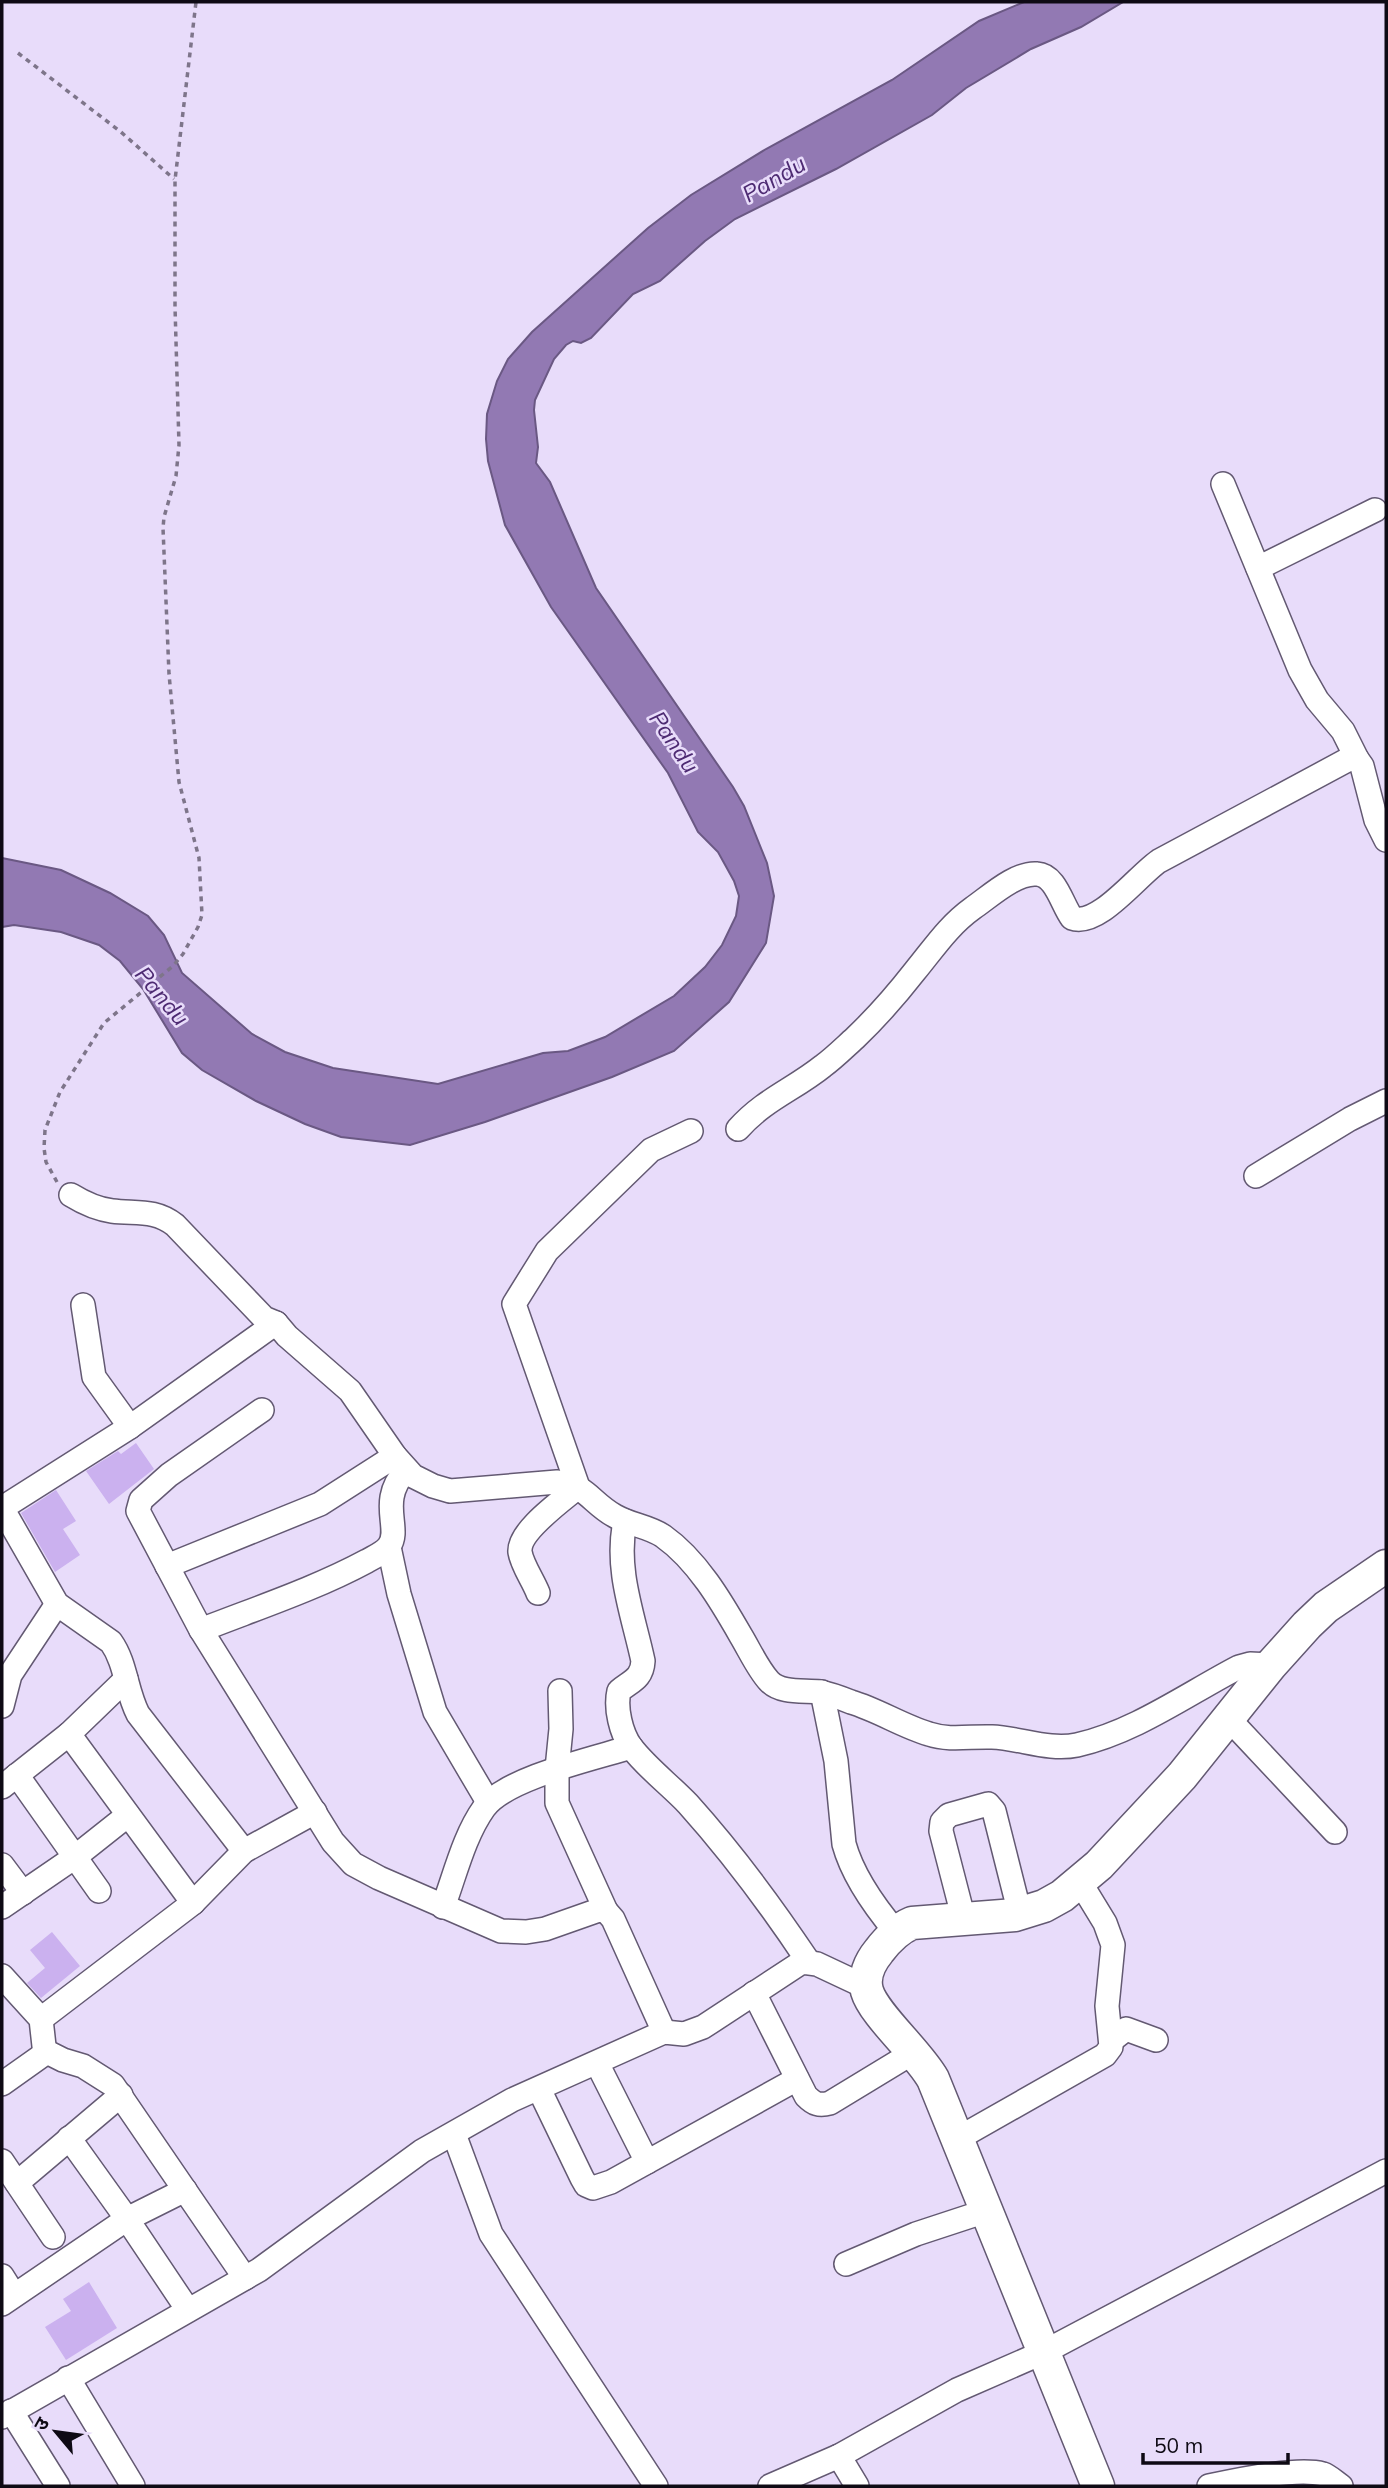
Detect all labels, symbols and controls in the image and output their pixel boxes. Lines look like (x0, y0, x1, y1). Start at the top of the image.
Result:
water label: Pandu (737, 149, 811, 208)
water label: Pandu (643, 705, 706, 778)
water label: Pandu (129, 960, 196, 1031)
north arrow (21, 2397, 91, 2467)
text: उ (28, 2412, 55, 2434)
scale bar (1143, 2422, 1288, 2466)
text: 50 m (1154, 2432, 1203, 2458)

